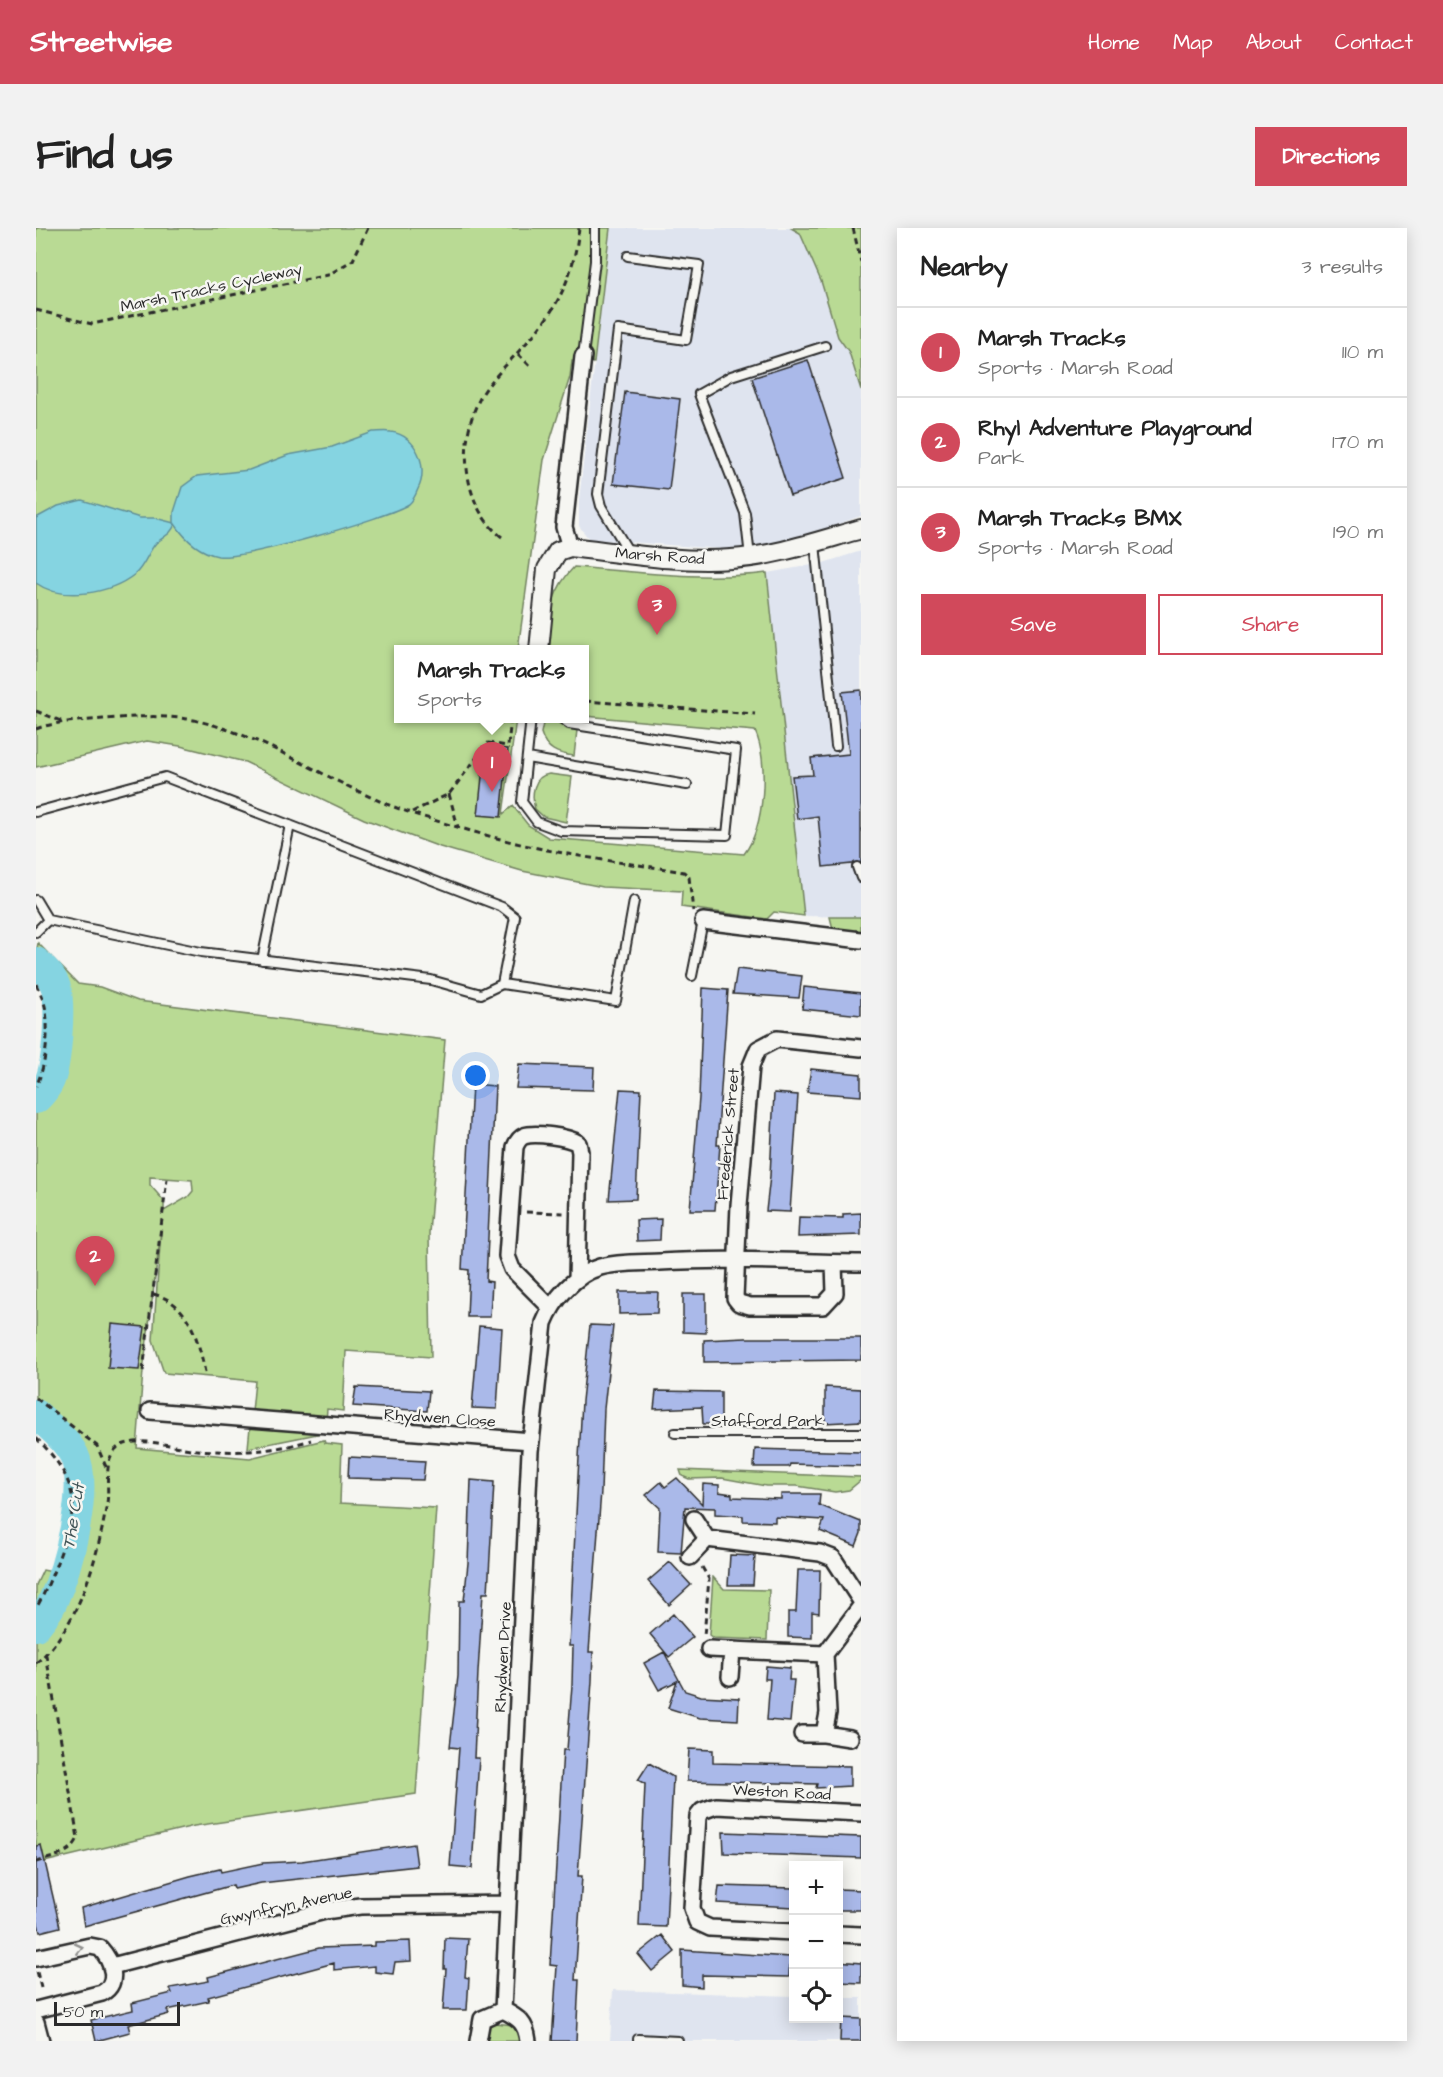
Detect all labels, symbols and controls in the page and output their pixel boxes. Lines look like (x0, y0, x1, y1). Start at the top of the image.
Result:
text: Streetwise (30, 23, 172, 62)
text: Home (1088, 28, 1140, 57)
text: Map (1173, 28, 1213, 57)
text: About (1246, 28, 1302, 57)
text: Contact (1335, 28, 1413, 57)
text: Find us (36, 127, 173, 185)
button: Directions (1255, 127, 1407, 186)
text: Nearby (921, 249, 1008, 285)
text: 3 results (1301, 253, 1383, 281)
street label: Marsh Tracks Cycleway (118, 258, 304, 319)
text: Marsh Tracks (978, 323, 1126, 354)
text: 1 (939, 338, 942, 366)
text: 110 m (1342, 338, 1383, 366)
text: Sports · Marsh Road (978, 354, 1173, 382)
text: Rhyl Adventure Playground (978, 413, 1252, 444)
text: 2 (935, 428, 946, 456)
text: 170 m (1332, 428, 1383, 456)
text: Park (978, 444, 1024, 472)
text: Marsh Tracks BMX (978, 503, 1182, 534)
text: 3 (935, 518, 946, 546)
text: 190 m (1333, 518, 1383, 546)
text: Sports · Marsh Road (978, 534, 1173, 562)
street label: Marsh Road (615, 542, 705, 570)
pin: 3 (638, 586, 676, 635)
button: Save (921, 594, 1146, 655)
button: Share (1158, 594, 1383, 655)
popup (394, 645, 589, 723)
text: Marsh Tracks (418, 655, 565, 686)
text: Sports (418, 686, 482, 714)
pin: 1 (472, 742, 512, 792)
your location (461, 1061, 490, 1090)
street label: Frederick Street (711, 1067, 745, 1201)
pin: 2 (76, 1236, 114, 1286)
street label: Rhydwen Close (383, 1403, 497, 1434)
street label: Stafford Park (711, 1410, 825, 1432)
water label: The Cut (56, 1480, 91, 1551)
street label: Rhydwen Drive (489, 1601, 518, 1713)
street label: Weston Road (732, 1778, 832, 1806)
map controls (789, 1861, 843, 2023)
button: + (789, 1861, 843, 1915)
street label: Gwynfryn Avenue (218, 1881, 355, 1932)
button: − (789, 1915, 843, 1969)
one-way arrow (73, 1943, 83, 1956)
button: locate (789, 1969, 843, 2023)
scale bar (54, 1999, 180, 2026)
text: 50 m (63, 2001, 103, 2023)

